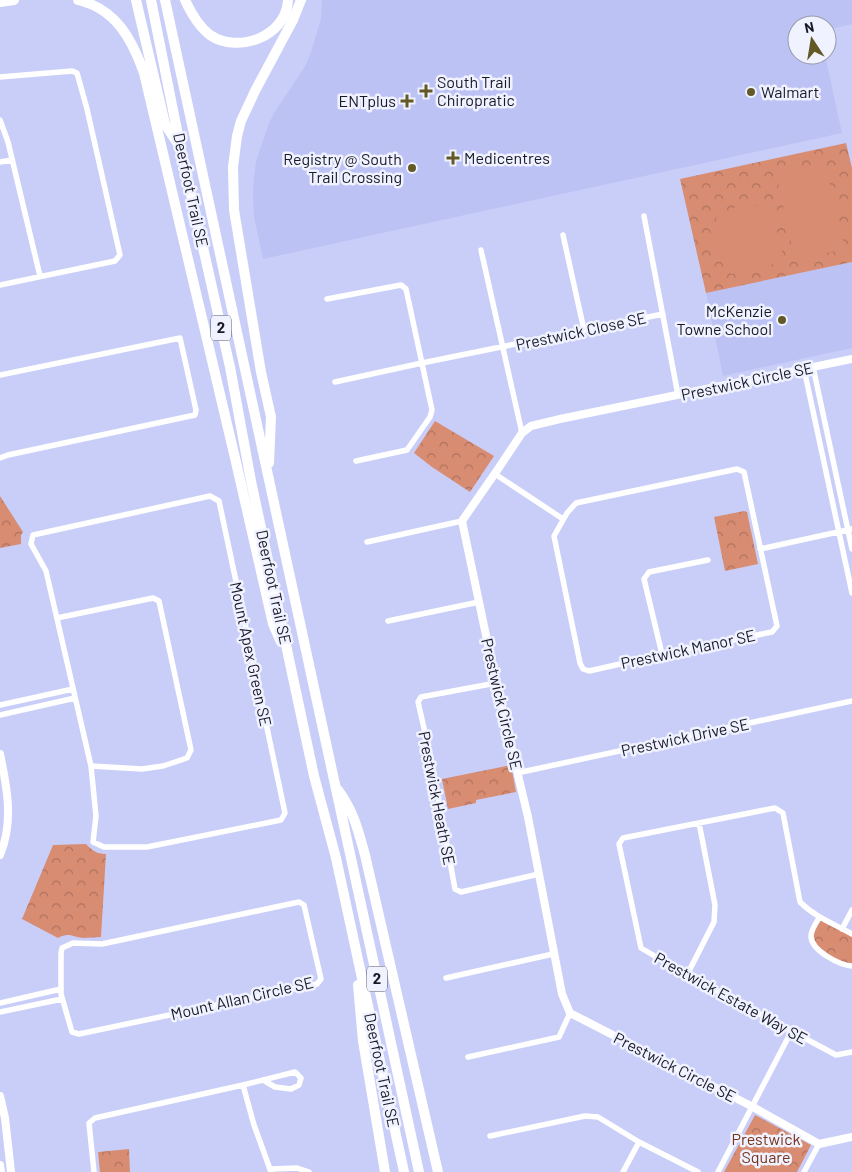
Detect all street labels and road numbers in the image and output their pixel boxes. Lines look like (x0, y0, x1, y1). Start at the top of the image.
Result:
street label: Deerfoot Trail SE (170, 131, 213, 249)
street label: Prestwick Close SE (514, 307, 648, 354)
road number: 2 (211, 316, 231, 340)
street label: Prestwick Circle SE (679, 357, 815, 404)
street label: Deerfoot Trail SE (253, 528, 296, 646)
street label: Mount Apex Green SE (227, 580, 276, 728)
street label: Prestwick Manor SE (619, 625, 757, 672)
street label: Prestwick Circle SE (478, 636, 527, 772)
street label: Prestwick Drive SE (619, 714, 751, 759)
street label: Prestwick Heath SE (415, 729, 460, 866)
street label: Prestwick Estate Way SE (651, 948, 811, 1048)
road number: 2 (367, 966, 387, 992)
street label: Mount Allan Circle SE (169, 972, 315, 1023)
street label: Deerfoot Trail SE (361, 1011, 404, 1129)
street label: Prestwick Circle SE (611, 1028, 739, 1106)

